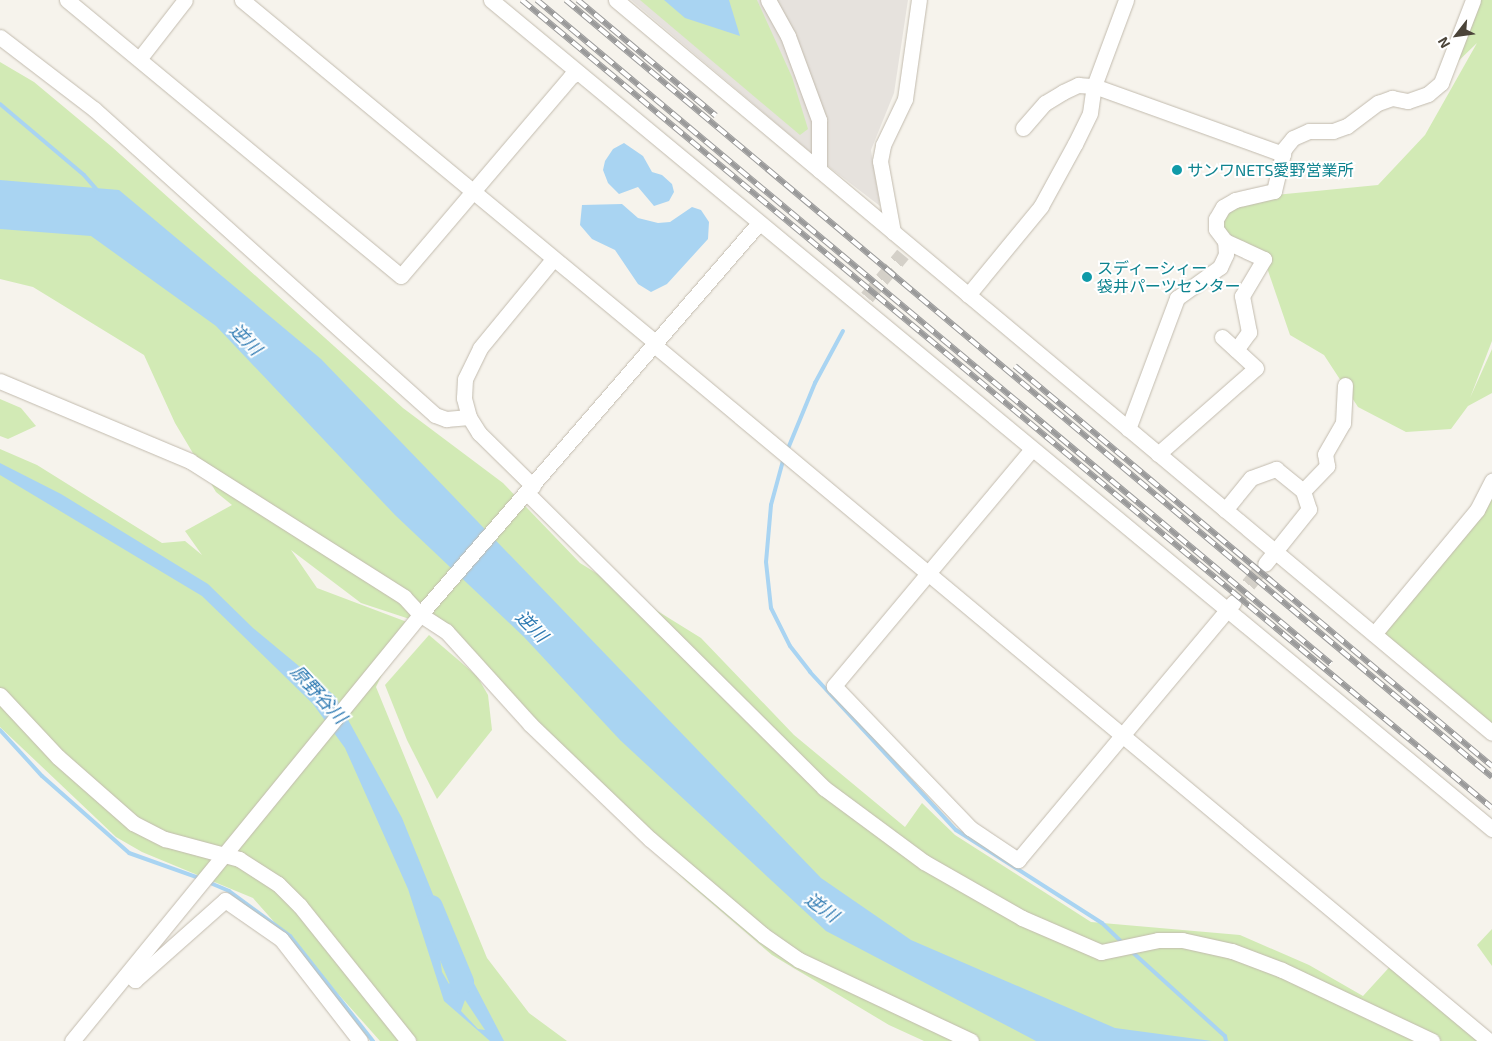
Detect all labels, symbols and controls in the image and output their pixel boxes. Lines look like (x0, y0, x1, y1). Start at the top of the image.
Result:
north arrow (1432, 10, 1482, 60)
text: N (1434, 34, 1453, 51)
place label: サンワNETS愛野営業所 (1187, 160, 1354, 180)
marker: サンワNETS愛野営業所 (1171, 164, 1183, 176)
place label: スディーシィー 袋井パーツセンター (1097, 258, 1241, 296)
marker: スディーシィー 袋井パーツセンター (1081, 271, 1093, 283)
water label: 逆川 (226, 319, 266, 359)
water label: 逆川 (512, 606, 552, 646)
water label: 原野谷川 (287, 660, 351, 728)
water label: 逆川 (801, 888, 843, 926)

